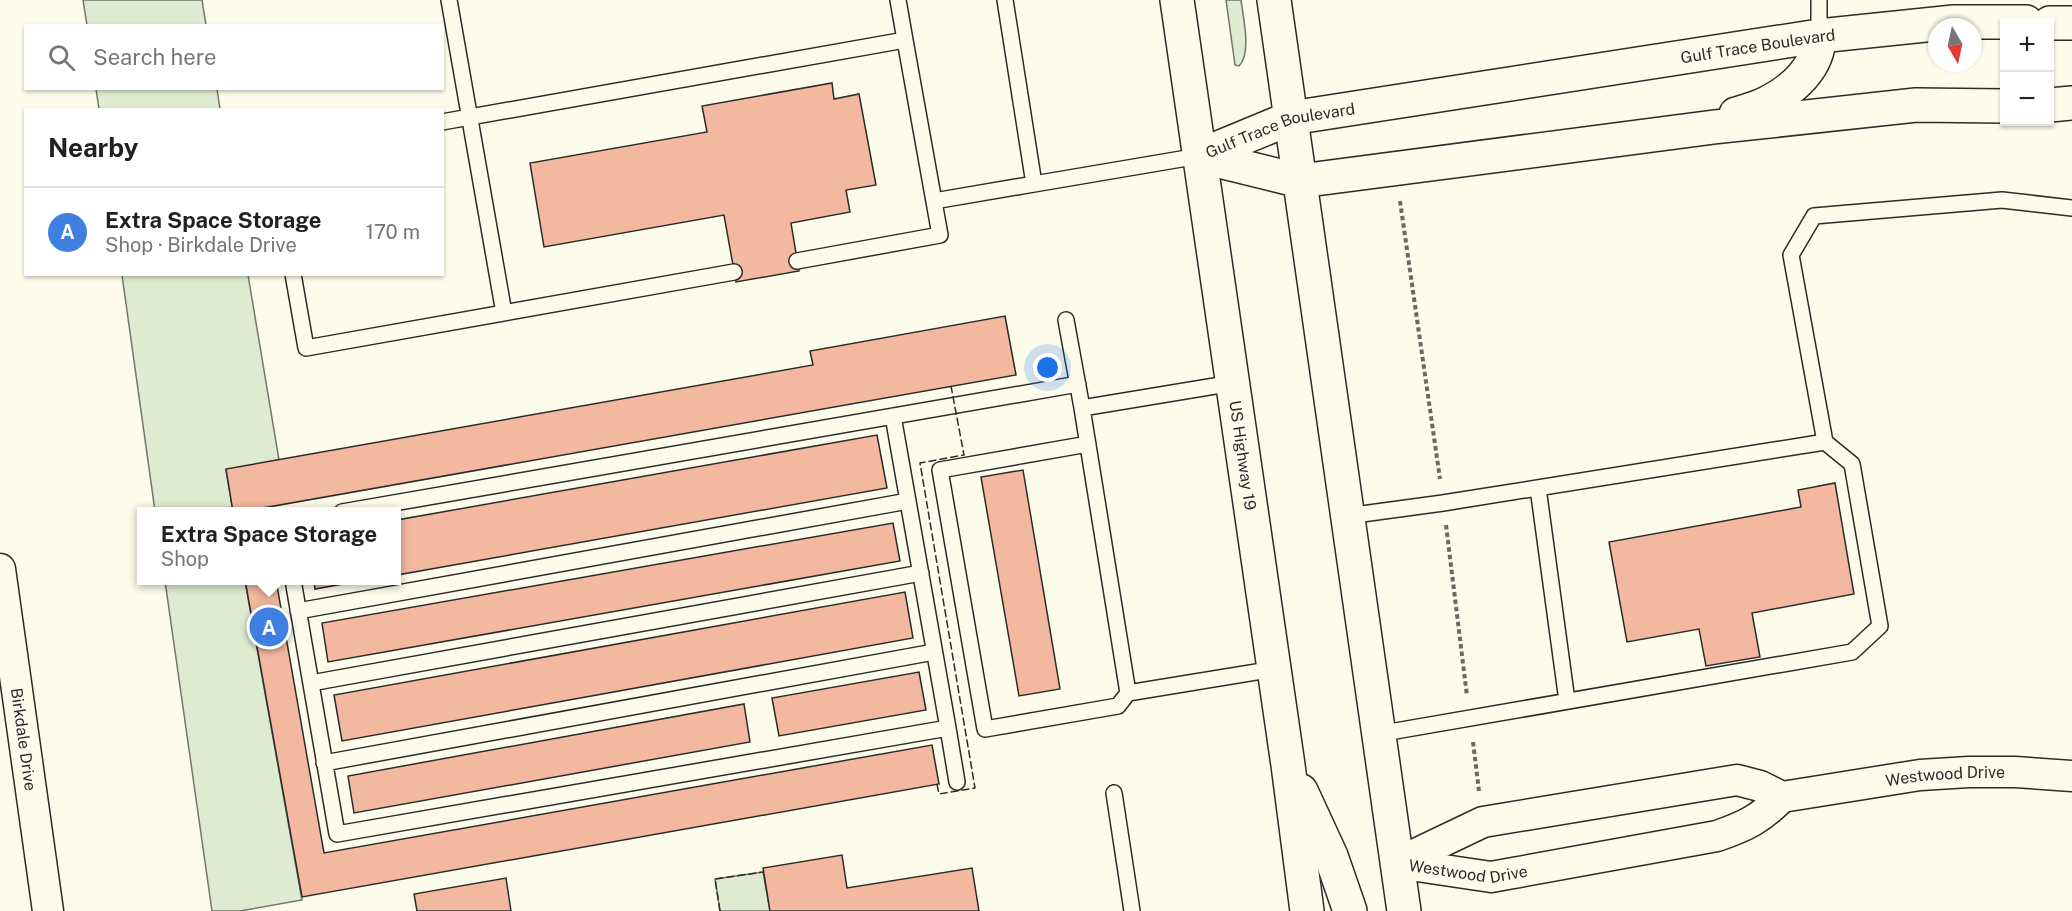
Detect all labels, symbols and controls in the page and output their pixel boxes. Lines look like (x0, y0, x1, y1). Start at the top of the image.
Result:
north arrow (1928, 18, 1982, 72)
map controls (2000, 18, 2054, 126)
button: + (2000, 18, 2054, 72)
search box (24, 24, 444, 90)
street label: Gulf Trace Boulevard (1679, 25, 1836, 67)
icon: search (45, 41, 78, 74)
text: Search here (93, 44, 217, 70)
button: − (2000, 72, 2054, 126)
street label: Gulf Trace Boulevard (1203, 99, 1356, 162)
text: Nearby (48, 132, 138, 163)
text: Extra Space Storage (105, 207, 321, 233)
text: A (60, 220, 75, 244)
text: 170 m (366, 220, 420, 244)
text: Shop · Birkdale Drive (105, 233, 297, 257)
your location (1033, 353, 1062, 382)
street label: US Highway 19 (1225, 399, 1260, 511)
popup (137, 507, 401, 585)
text: Extra Space Storage (161, 521, 377, 547)
text: Shop (161, 547, 209, 571)
pin: A (250, 604, 288, 650)
street label: Birkdale Drive (7, 687, 40, 792)
street label: Westwood Drive (1884, 763, 2005, 790)
street label: Westwood Drive (1407, 856, 1529, 887)

